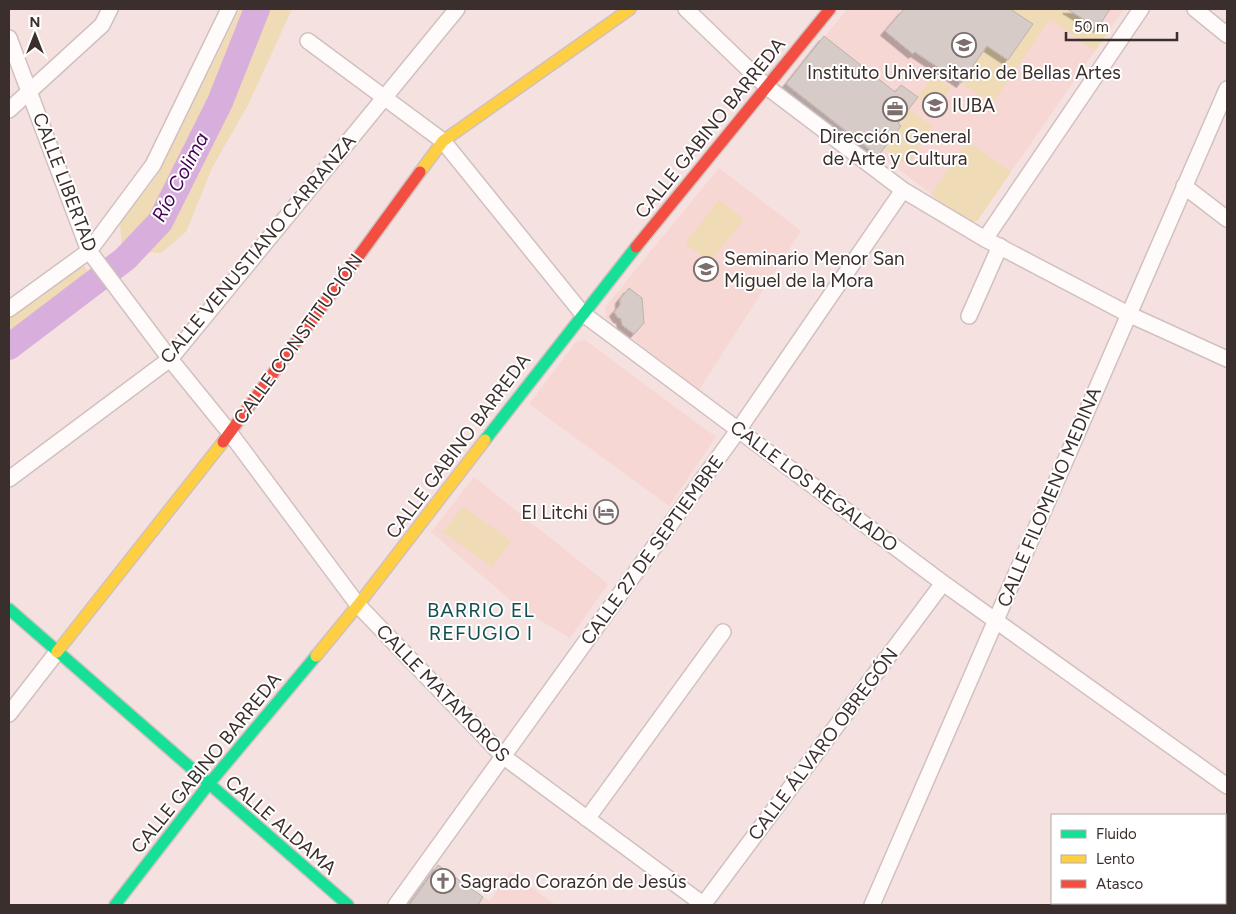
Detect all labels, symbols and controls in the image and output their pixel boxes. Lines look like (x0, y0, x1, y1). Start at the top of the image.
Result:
north arrow (10, 10, 60, 60)
scale bar (1066, 10, 1177, 42)
text: N (30, 14, 40, 31)
text: 50 m (1074, 18, 1109, 36)
school or university icon: Instituto Universitario de Bellas Artes (951, 32, 977, 58)
street label: CALLE GABINO BARREDA (630, 33, 790, 223)
place label: Instituto Universitario de Bellas Artes (807, 61, 1121, 84)
school or university icon: IUBA (922, 92, 948, 118)
place label: IUBA (952, 94, 995, 117)
office icon: Dirección General de Arte y Cultura (882, 96, 908, 122)
street label: CALLE LIBERTAD (28, 109, 102, 255)
place label: Dirección General de Arte y Cultura (819, 125, 971, 170)
water label: Río Colima (146, 128, 214, 226)
street label: CALLE VENUSTIANO CARRANZA (155, 130, 361, 368)
place label: Seminario Menor San Miguel de la Mora (724, 247, 905, 292)
street label: CALLE CONSTITUCIÓN (228, 249, 368, 429)
school or university icon: Seminario Menor San Miguel de la Mora (693, 256, 719, 282)
street label: CALLE GABINO BARREDA (381, 349, 535, 543)
street label: CALLE FILOMENO MEDINA (992, 383, 1106, 610)
street label: CALLE LOS REGALADO (726, 415, 902, 557)
street label: CALLE 27 DE SEPTIEMBRE (576, 451, 728, 649)
hotel icon: El Litchi (593, 499, 619, 525)
place label: El Litchi (521, 501, 588, 524)
district label: BARRIO EL REFUGIO I (427, 598, 535, 645)
street label: CALLE MATAMOROS (371, 620, 515, 766)
street label: CALLE ÁLVARO OBREGÓN (743, 643, 903, 845)
street label: CALLE GABINO BARREDA (126, 668, 286, 858)
street label: CALLE ALDAMA (221, 770, 341, 880)
legend (1051, 814, 1226, 904)
text: Fluido (1096, 825, 1137, 843)
text: Lento (1096, 850, 1135, 868)
church icon: Sagrado Corazón de Jesús (430, 868, 456, 894)
place label: Sagrado Corazón de Jesús (460, 870, 687, 893)
text: Atasco (1096, 875, 1144, 893)

